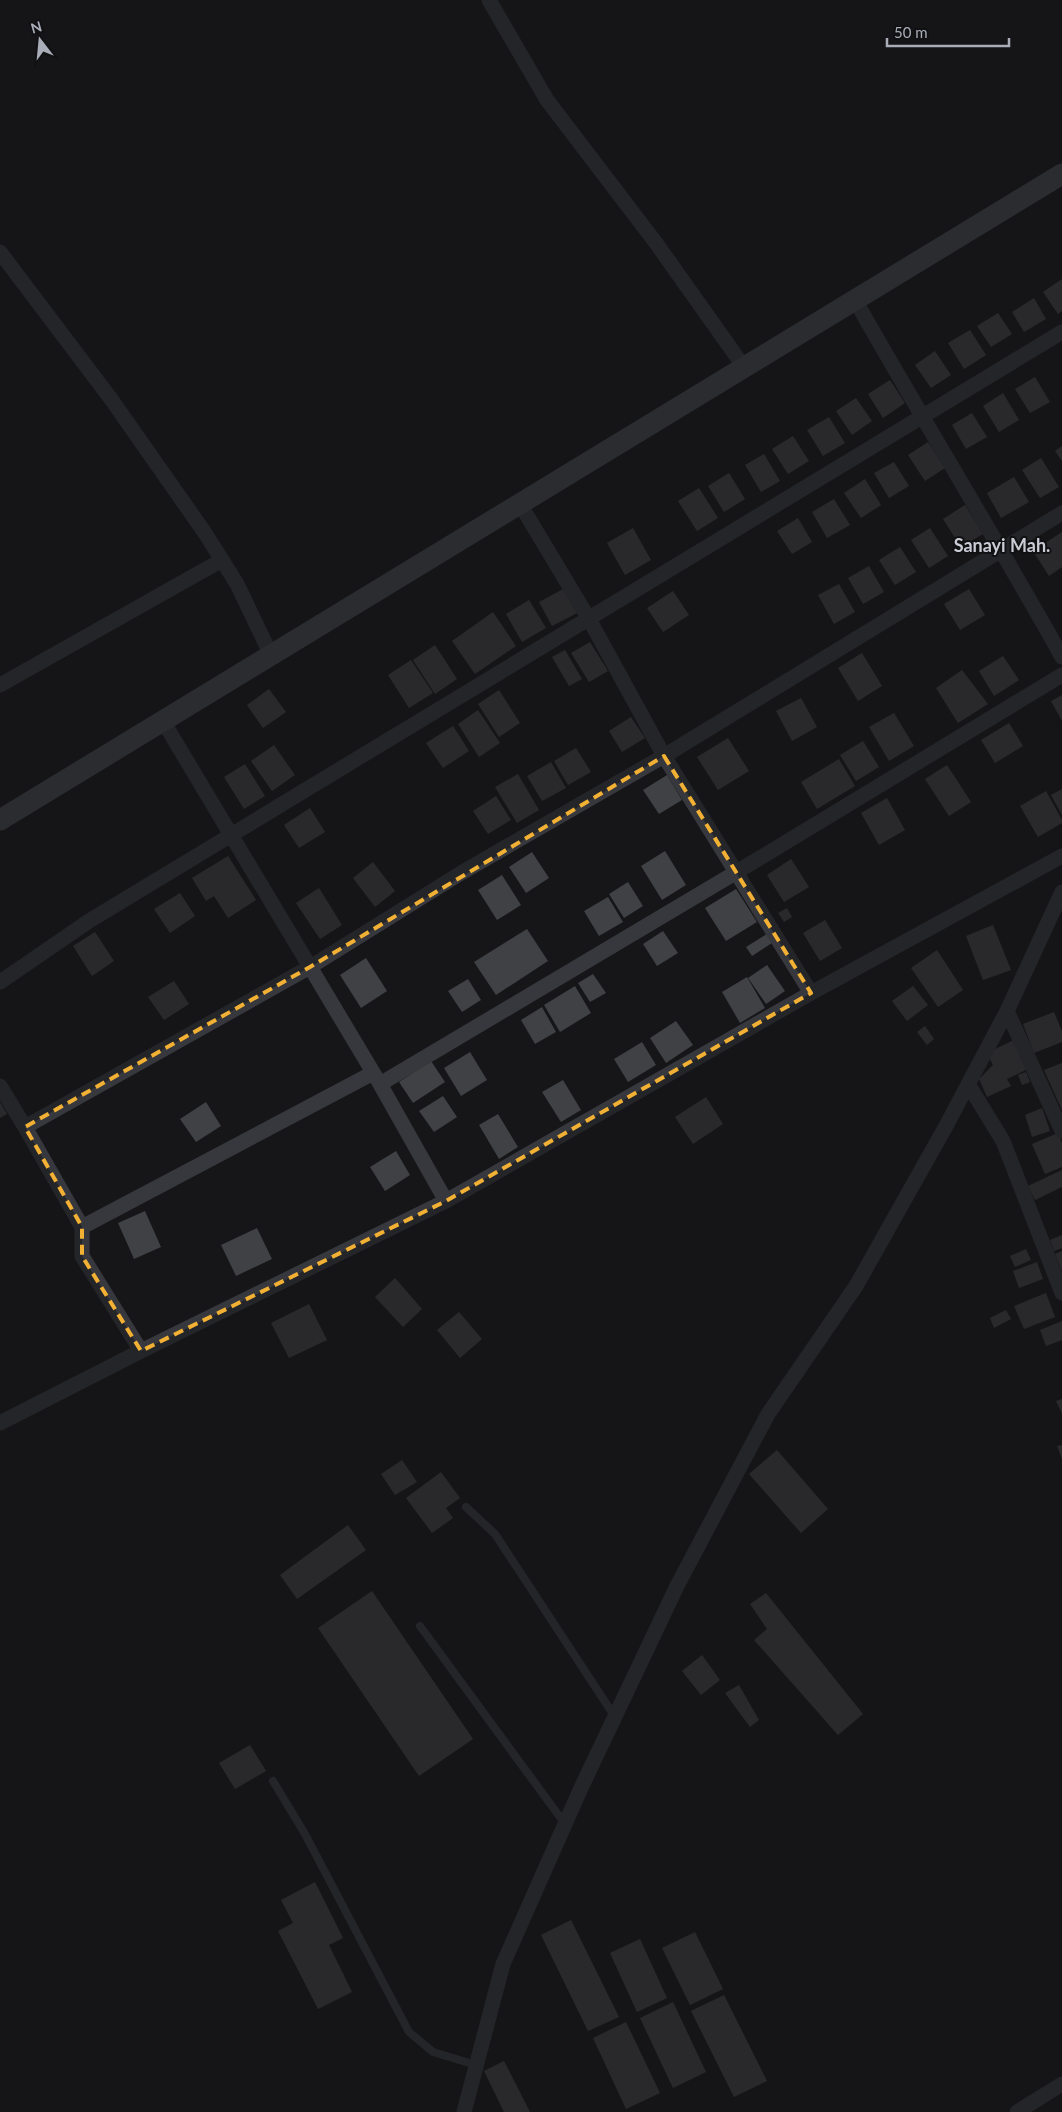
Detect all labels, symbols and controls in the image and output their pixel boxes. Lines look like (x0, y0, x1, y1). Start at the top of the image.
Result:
north arrow (15, 15, 65, 65)
scale bar (887, 15, 1010, 47)
text: N (29, 17, 44, 37)
text: 50 m (894, 23, 928, 41)
district label: Sanayi Mah. (954, 534, 1050, 556)

